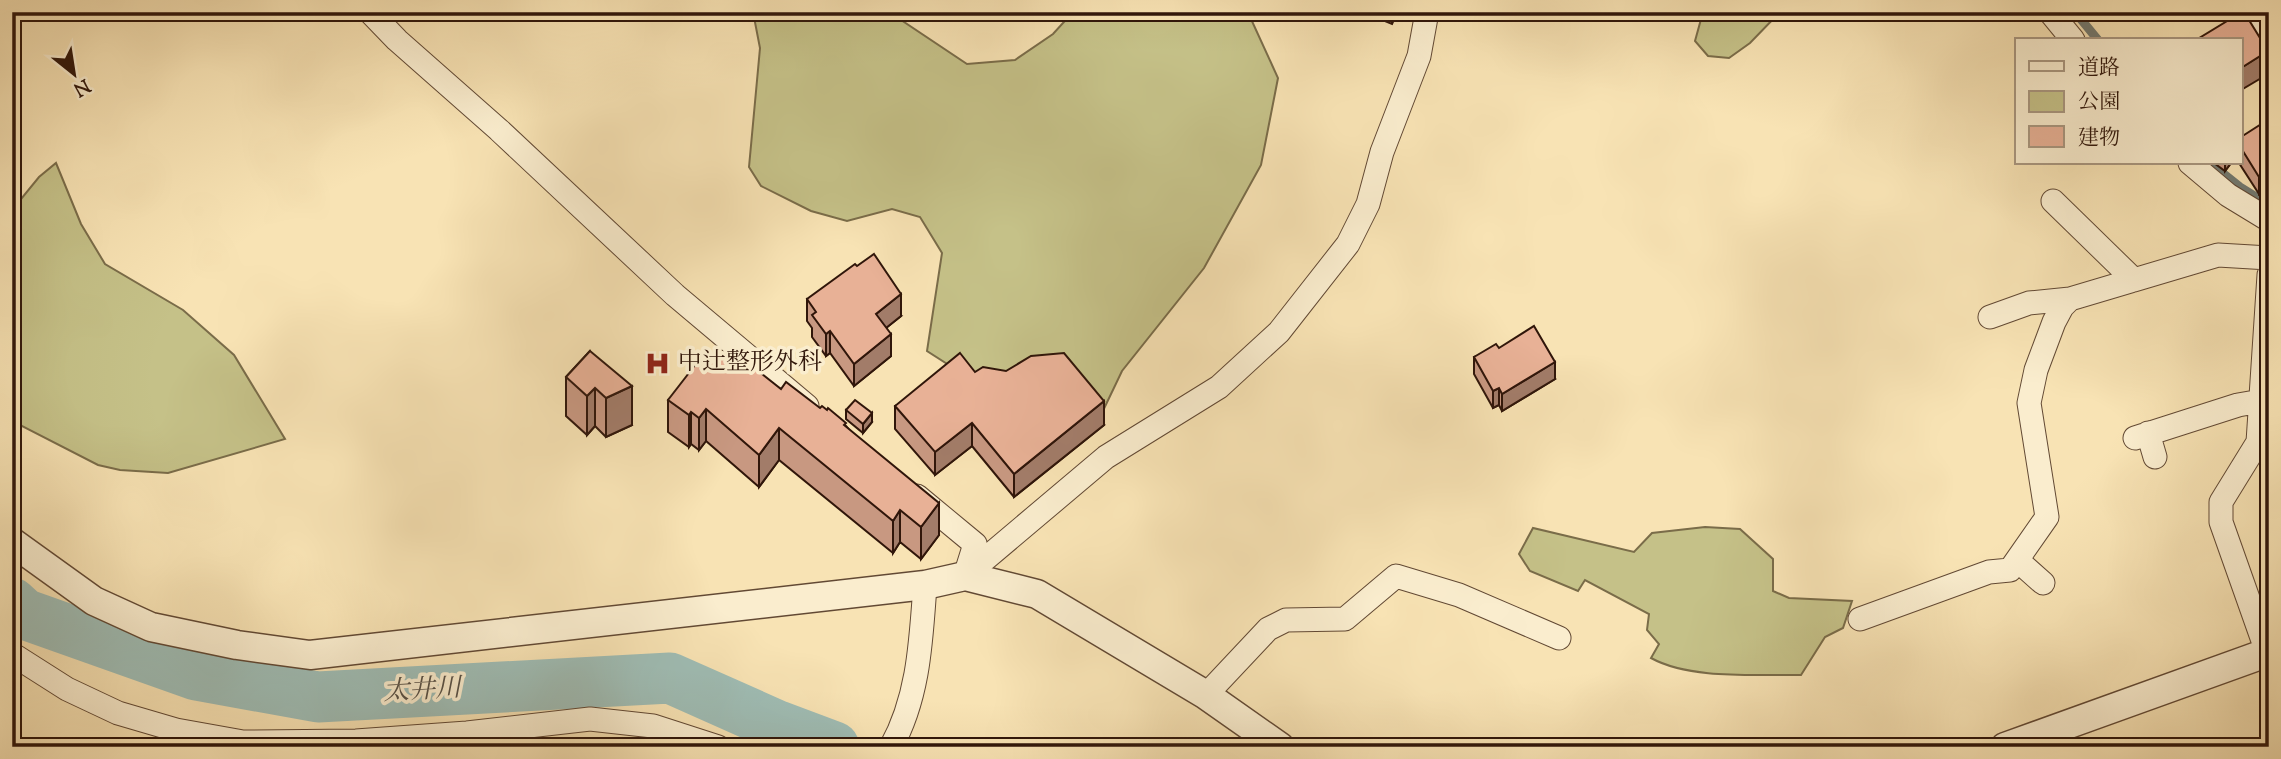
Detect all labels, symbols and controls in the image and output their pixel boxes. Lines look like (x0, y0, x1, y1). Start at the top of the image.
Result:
north arrow (38, 38, 108, 108)
legend (2015, 38, 2242, 164)
text: 道路 (2078, 54, 2120, 84)
text: N (68, 71, 95, 102)
text: 公園 (2078, 88, 2120, 118)
text: 建物 (2078, 124, 2120, 154)
place label: 中辻整形外科 (678, 346, 822, 380)
hospital icon: 中辻整形外科 (644, 349, 672, 377)
water label: 太井川 (382, 670, 465, 712)

